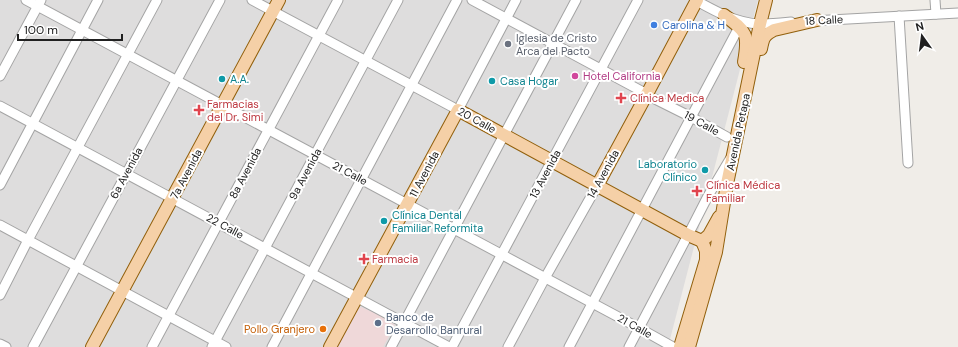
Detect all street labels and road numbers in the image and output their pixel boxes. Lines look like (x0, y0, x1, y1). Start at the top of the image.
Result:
street label: 18 Calle (805, 12, 843, 28)
street label: Avenida Petapa (723, 92, 753, 172)
street label: 20 Calle (455, 104, 499, 136)
street label: 19 Calle (682, 108, 722, 138)
street label: 6a Avenida (107, 145, 145, 201)
street label: 8a Avenida (226, 145, 264, 201)
street label: 9a Avenida (286, 146, 324, 202)
street label: 7a Avenida (167, 147, 205, 201)
street label: 13 Avenida (526, 147, 564, 201)
street label: 14 Avenida (584, 147, 622, 201)
street label: 11 Avenida (406, 149, 442, 199)
street label: 21 Calle (330, 158, 370, 188)
street label: 22 Calle (204, 210, 246, 242)
street label: 21 Calle (615, 311, 655, 341)

